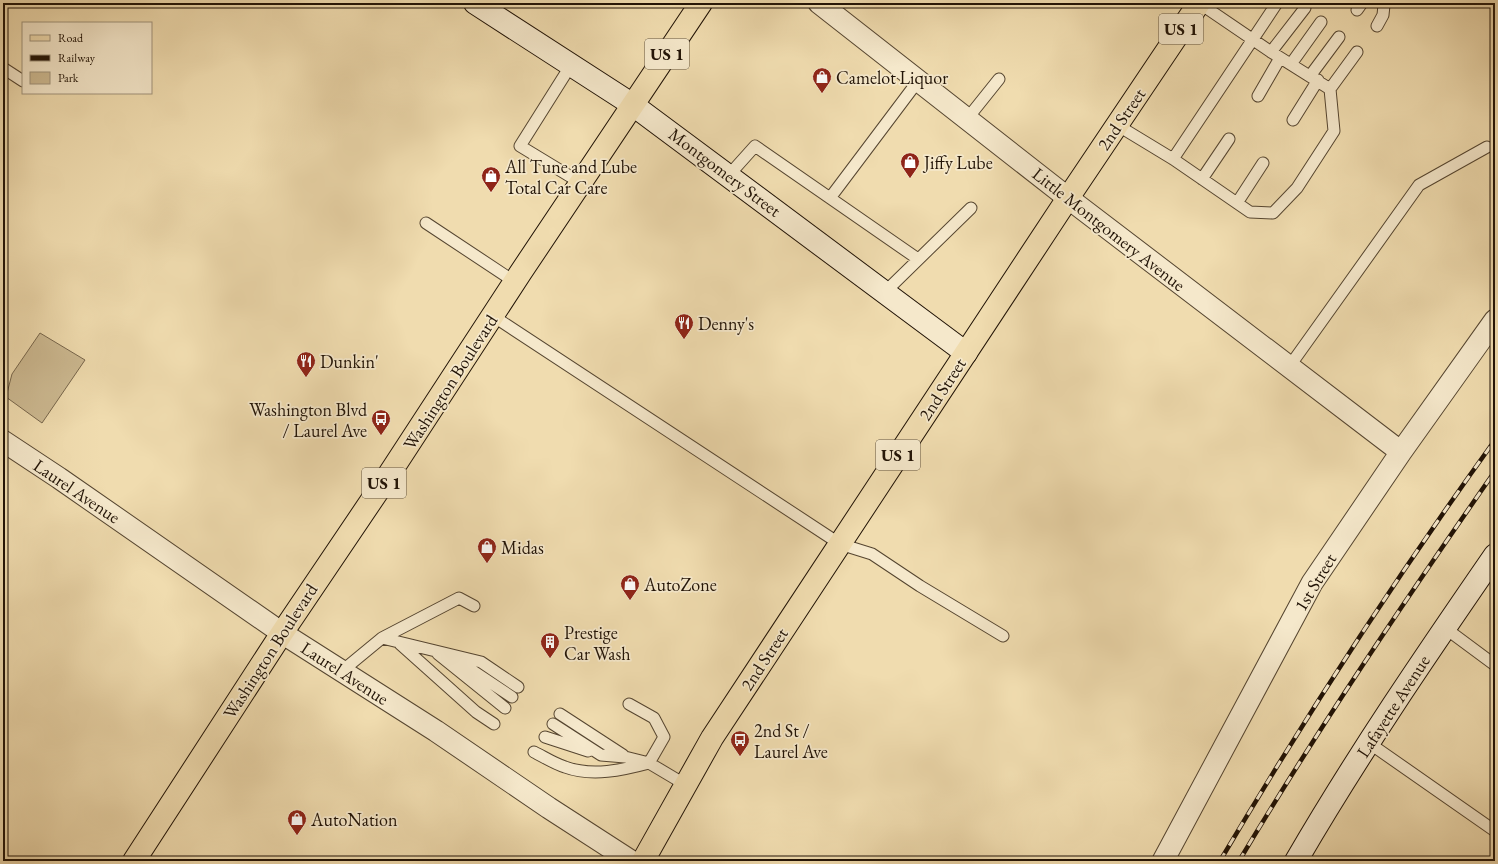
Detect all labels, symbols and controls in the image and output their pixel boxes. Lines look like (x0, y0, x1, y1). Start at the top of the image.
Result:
road number: US 1 (1159, 14, 1203, 44)
legend (22, 22, 152, 94)
text: Road (58, 30, 84, 46)
road number: US 1 (645, 39, 689, 69)
text: Railway (58, 50, 96, 66)
shop icon: Camelot Liquor (811, 66, 833, 94)
place label: Camelot Liquor (836, 66, 948, 89)
text: Park (58, 70, 79, 86)
street label: 2nd Street (1092, 83, 1150, 155)
street label: Montgomery Street (664, 122, 786, 222)
shop icon: Jiffy Lube (899, 151, 921, 179)
place label: Jiffy Lube (922, 151, 993, 174)
place label: All Tune and Lube Total Car Care (504, 155, 637, 199)
street label: Little Montgomery Avenue (1028, 162, 1190, 296)
shop icon: All Tune and Lube Total Car Care (480, 165, 502, 193)
street label: Washington Boulevard (398, 309, 503, 454)
restaurant icon: Denny's (673, 312, 695, 340)
place label: Denny's (698, 312, 754, 335)
restaurant icon: Dunkin' (295, 350, 317, 378)
place label: Dunkin' (320, 350, 379, 373)
street label: 2nd Street (913, 353, 971, 425)
place label: Washington Blvd / Laurel Ave (249, 398, 368, 442)
bus stop icon: Washington Blvd / Laurel Ave (370, 408, 392, 436)
road number: US 1 (876, 440, 920, 470)
street label: Laurel Avenue (29, 454, 125, 528)
road number: US 1 (362, 468, 406, 498)
shop icon: Midas (476, 536, 498, 564)
place label: Midas (501, 536, 544, 559)
street label: 1st Street (1289, 549, 1341, 615)
shop icon: AutoZone (619, 573, 641, 601)
place label: AutoZone (643, 573, 717, 596)
street label: Washington Boulevard (218, 578, 323, 723)
place label: Prestige Car Wash (564, 621, 631, 665)
street label: 2nd Street (735, 623, 793, 695)
building icon: Prestige Car Wash (539, 631, 561, 659)
street label: Laurel Avenue (297, 636, 393, 710)
street label: Lafayette Avenue (1351, 650, 1435, 762)
place label: 2nd St / Laurel Ave (754, 719, 828, 763)
bus stop icon: 2nd St / Laurel Ave (729, 729, 751, 757)
shop icon: AutoNation (286, 808, 308, 836)
place label: AutoNation (310, 808, 398, 831)

